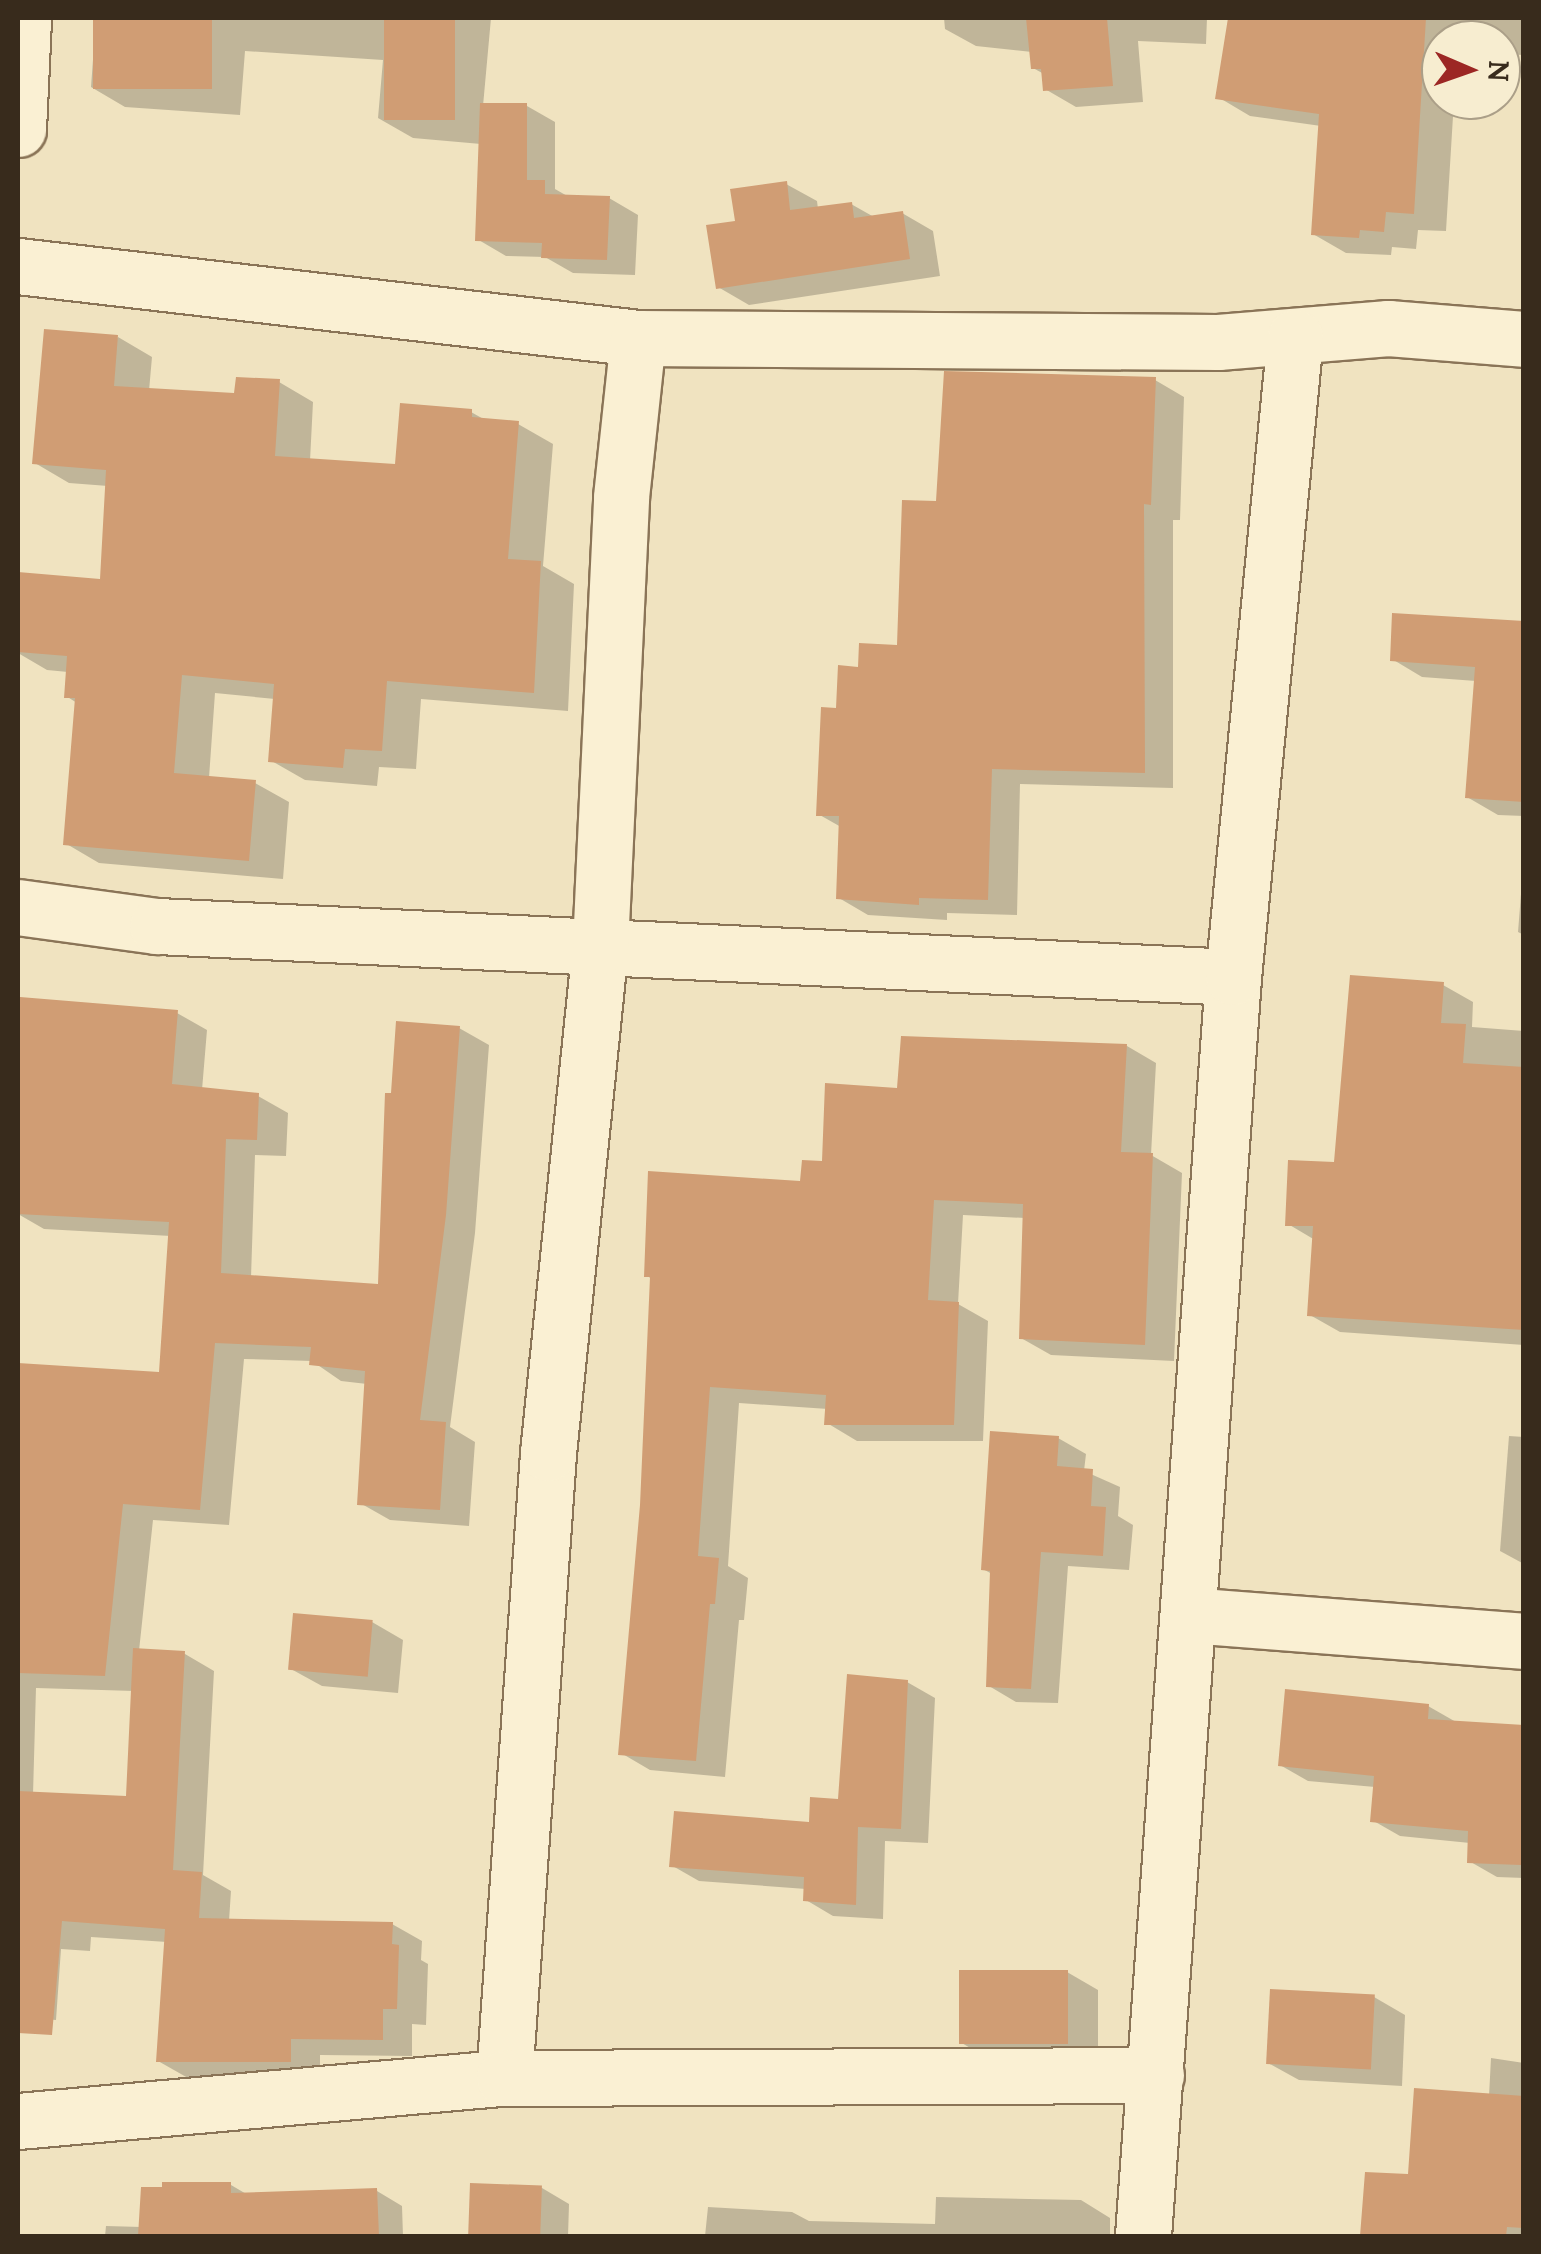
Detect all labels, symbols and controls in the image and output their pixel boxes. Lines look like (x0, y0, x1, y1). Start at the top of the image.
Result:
north arrow (1421, 20, 1521, 120)
text: N (1481, 60, 1517, 82)

